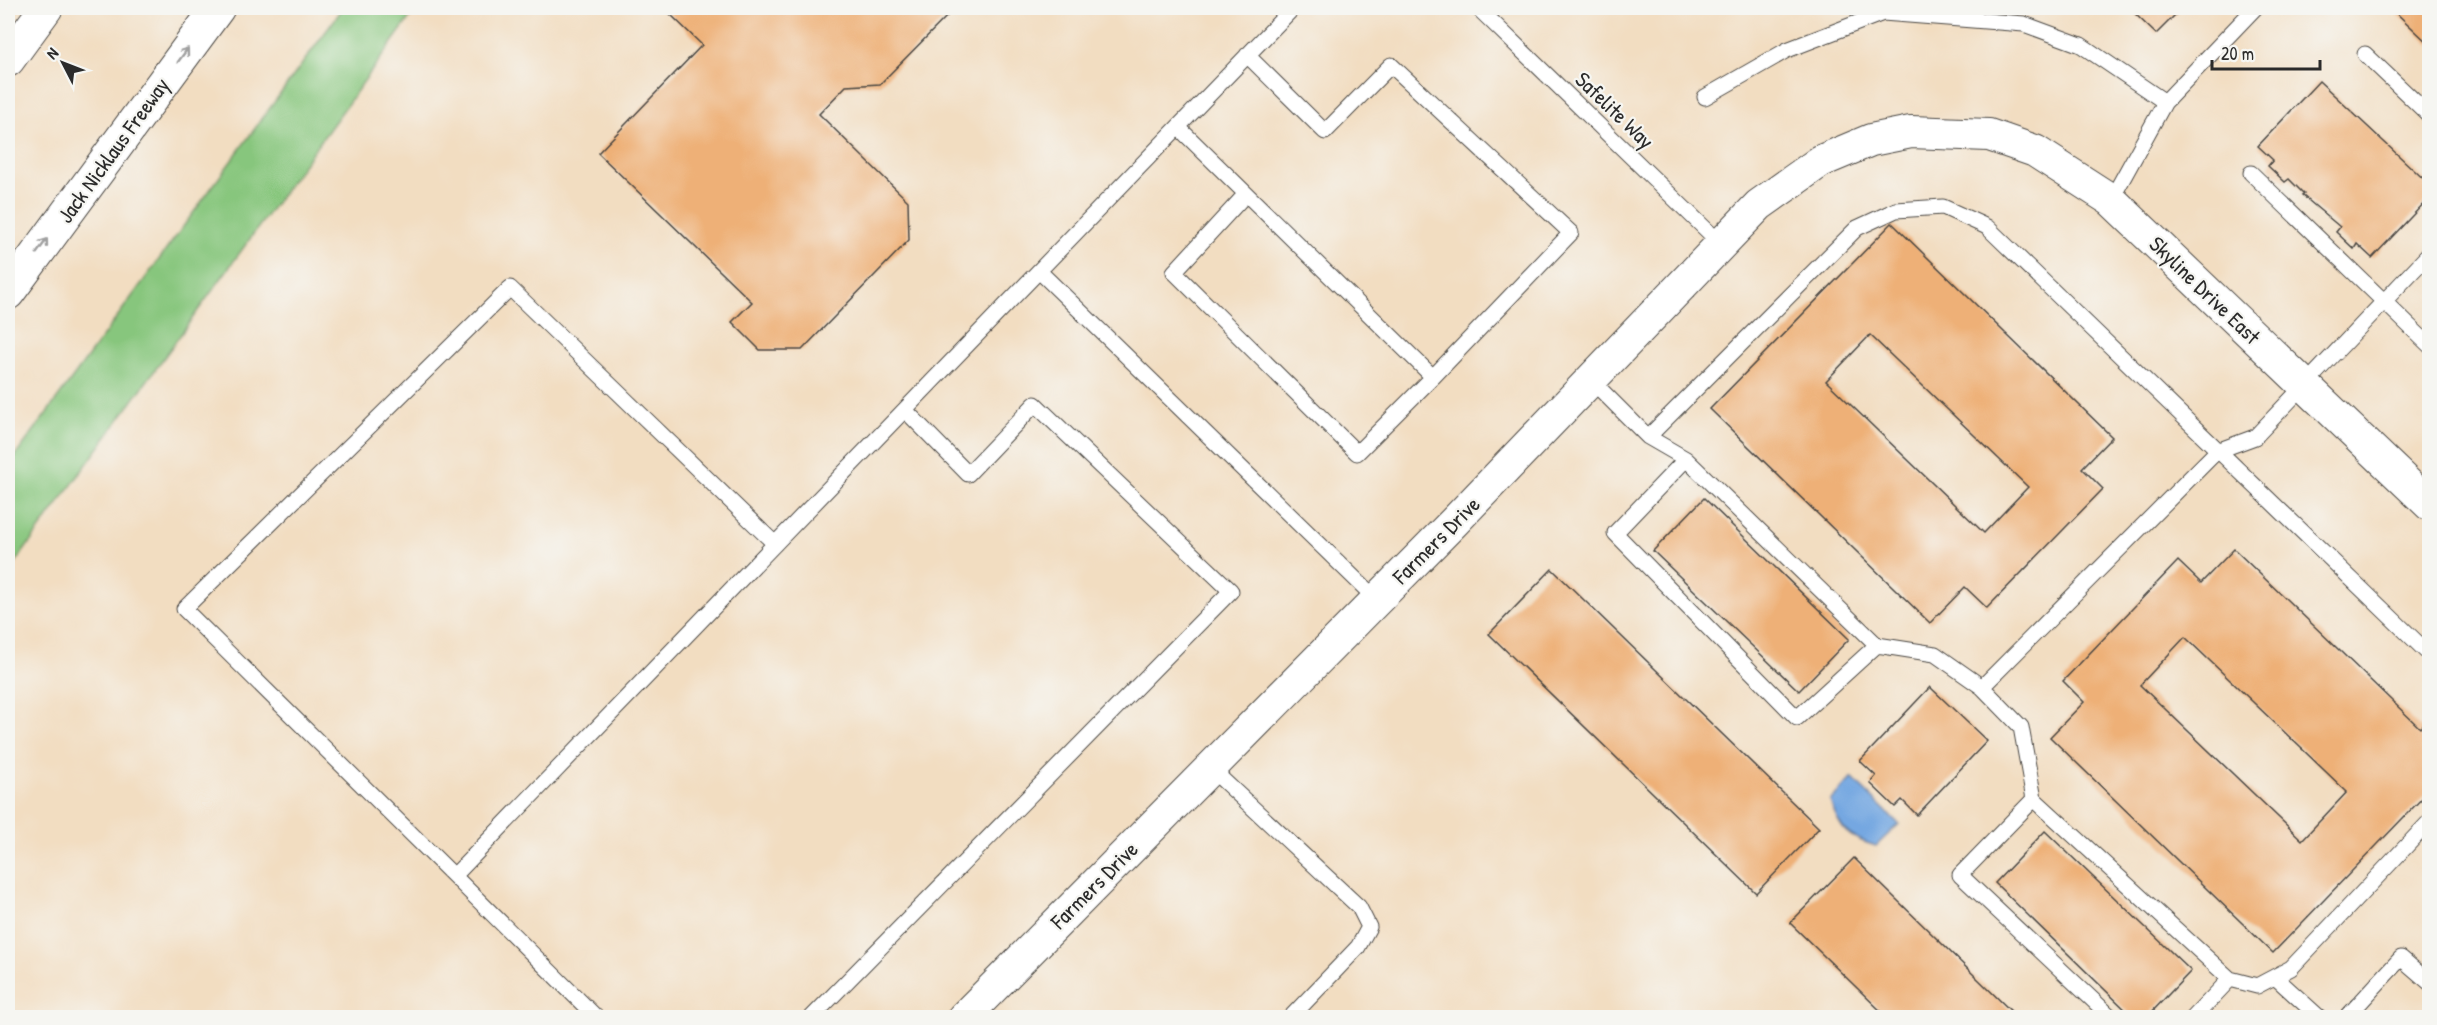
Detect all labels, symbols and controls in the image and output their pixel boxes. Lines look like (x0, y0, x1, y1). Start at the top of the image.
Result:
north arrow (33, 33, 93, 93)
scale bar (2212, 33, 2320, 71)
text: 20 m (2221, 41, 2254, 66)
text: N (41, 42, 63, 63)
one-way arrow (177, 48, 189, 64)
street label: Safelite Way (1569, 65, 1661, 155)
street label: Jack Nicklaus Freeway (50, 71, 176, 229)
street label: Skyline Drive East (2143, 229, 2267, 351)
one-way arrow (36, 239, 48, 255)
street label: Farmers Drive (1385, 489, 1487, 591)
street label: Farmers Drive (1043, 834, 1145, 936)

